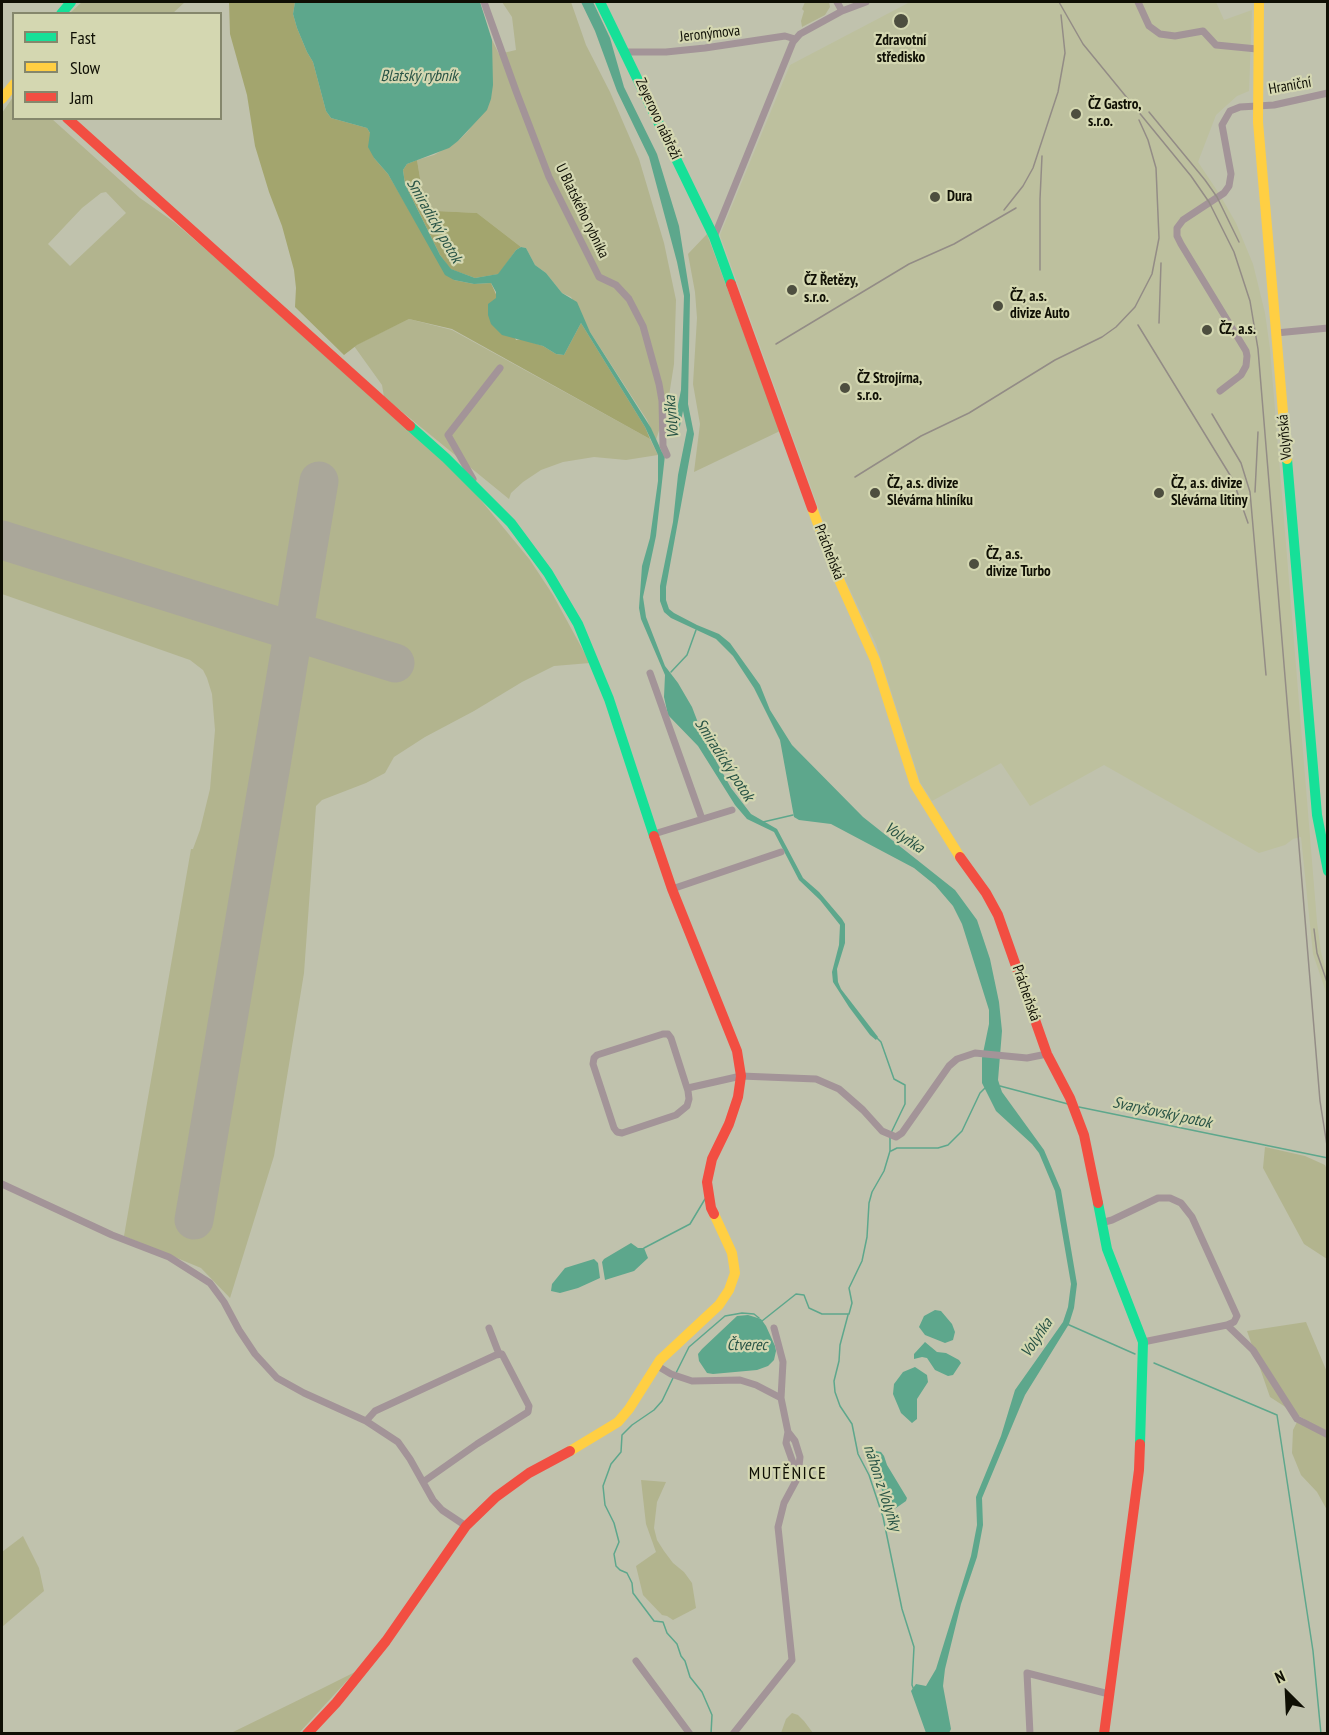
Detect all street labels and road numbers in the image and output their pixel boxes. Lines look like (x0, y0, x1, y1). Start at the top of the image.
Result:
street label: Jeronýmova (679, 22, 741, 46)
street label: Hraniční (1267, 73, 1313, 99)
street label: Zeyerovo nábřeží (631, 75, 685, 163)
street label: U Blatského rybníka (551, 161, 613, 261)
street label: Volyňská (1274, 414, 1296, 460)
street label: Prácheňská (810, 522, 848, 582)
street label: Prácheňská (1008, 963, 1044, 1023)

